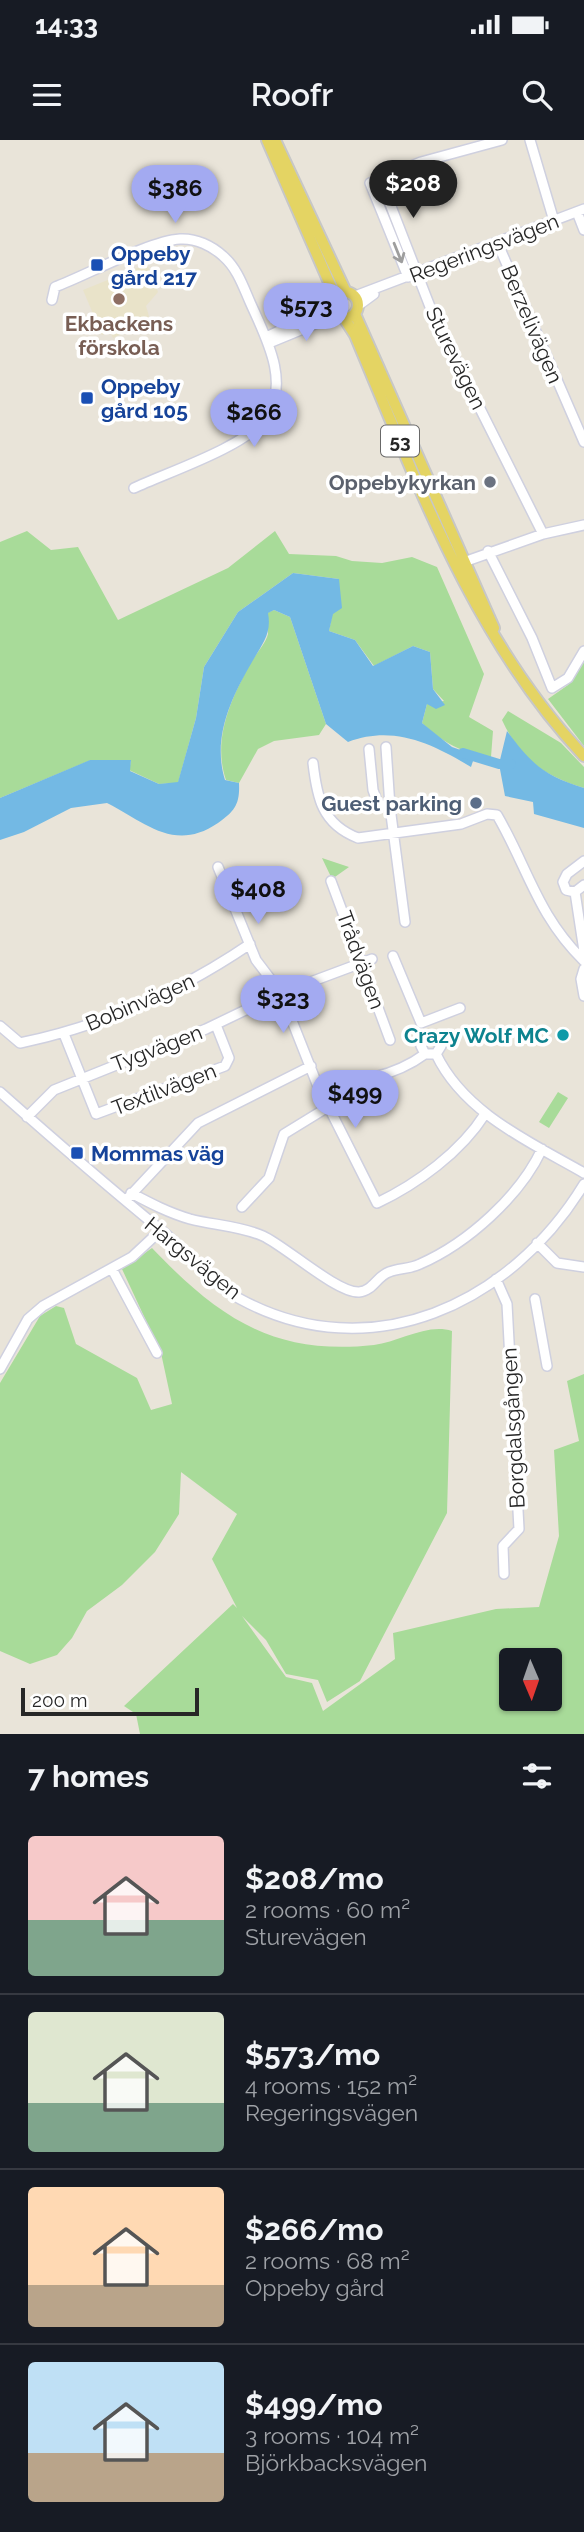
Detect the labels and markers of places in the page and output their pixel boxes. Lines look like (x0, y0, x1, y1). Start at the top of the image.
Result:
pin: $208 (372, 160, 454, 220)
pin: $386 (134, 165, 216, 225)
place label: Oppeby gård 217 (111, 241, 197, 290)
marker: Oppeby gård 217 (89, 257, 105, 273)
pin: $573 (265, 284, 347, 343)
marker: Ekbackens förskola (111, 291, 127, 307)
place label: Ekbackens förskola (65, 311, 173, 360)
place label: Oppeby gård 105 (101, 374, 188, 423)
marker: Oppeby gård 105 (79, 390, 95, 406)
pin: $266 (213, 390, 295, 449)
place label: Oppebykyrkan (329, 470, 476, 495)
marker: Oppebykyrkan (482, 474, 498, 490)
place label: Guest parking (321, 791, 462, 816)
marker: Guest parking (468, 795, 484, 811)
pin: $408 (217, 866, 299, 926)
pin: $323 (242, 976, 324, 1035)
place label: Crazy Wolf MC (404, 1023, 549, 1048)
marker: Crazy Wolf MC (555, 1027, 571, 1043)
pin: $499 (314, 1070, 396, 1130)
place label: Mommas väg (91, 1141, 224, 1166)
marker: Mommas väg (69, 1145, 85, 1161)

